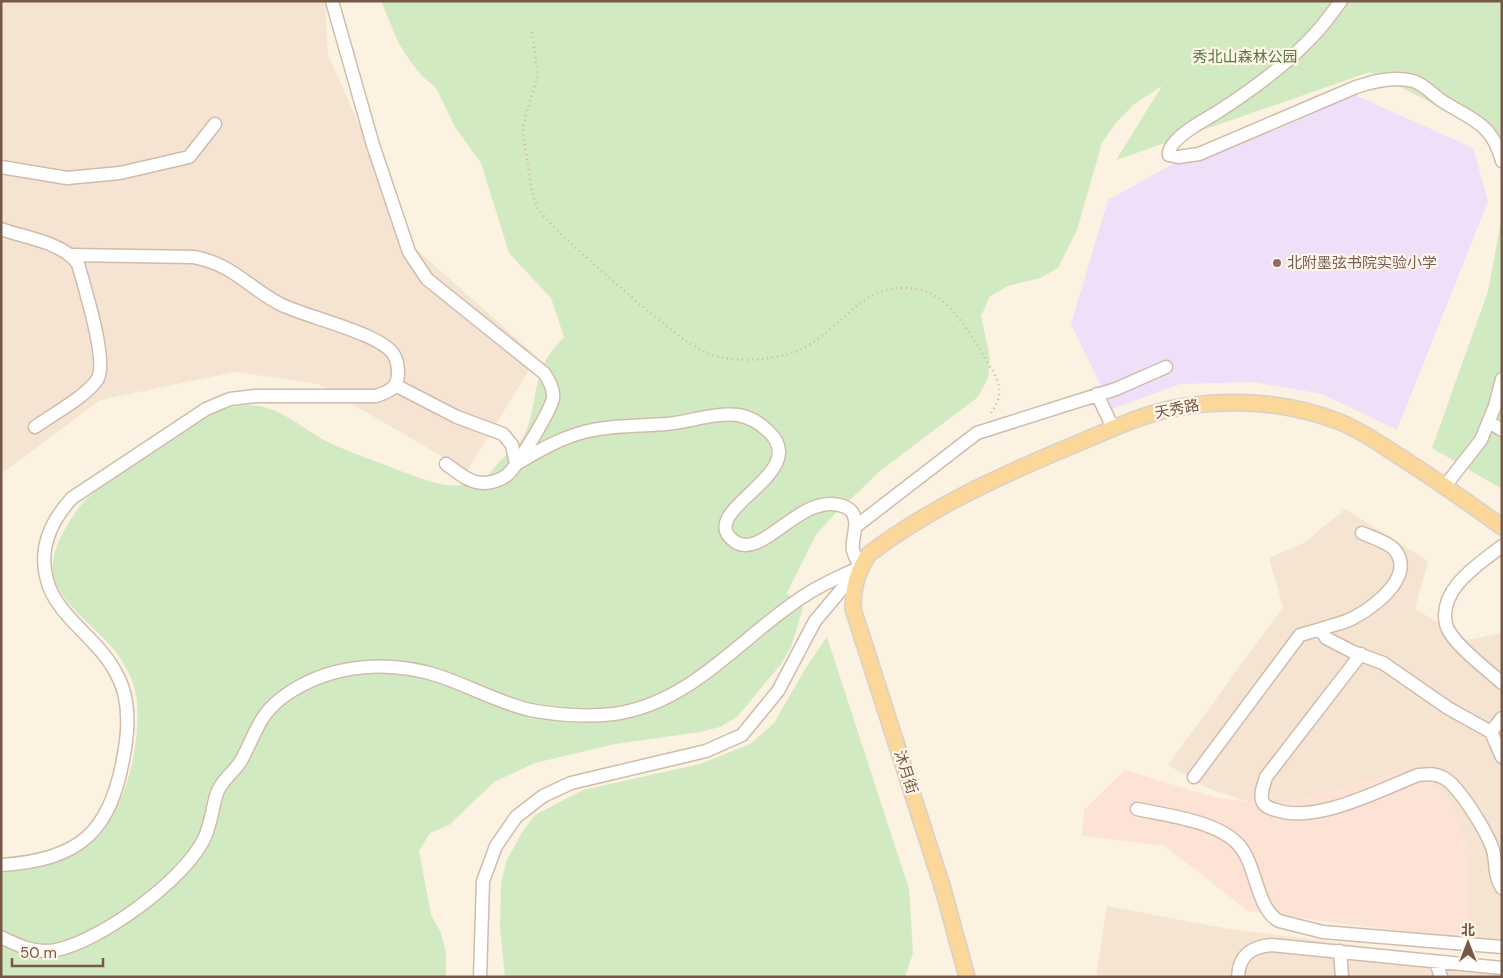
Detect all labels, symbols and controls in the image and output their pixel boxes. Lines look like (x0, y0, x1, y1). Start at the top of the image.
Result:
park label: 秀北山森林公园 (1192, 47, 1298, 67)
place label: 北附墨弦书院实验小学 (1287, 253, 1437, 273)
marker: 北附墨弦书院实验小学 (1271, 257, 1283, 269)
street label: 天秀路 (1153, 395, 1201, 423)
street label: 沐月街 (890, 748, 922, 796)
north arrow (1443, 918, 1493, 968)
text: 北 (1461, 921, 1475, 939)
scale bar (12, 936, 104, 968)
text: 50 m (20, 943, 57, 963)

